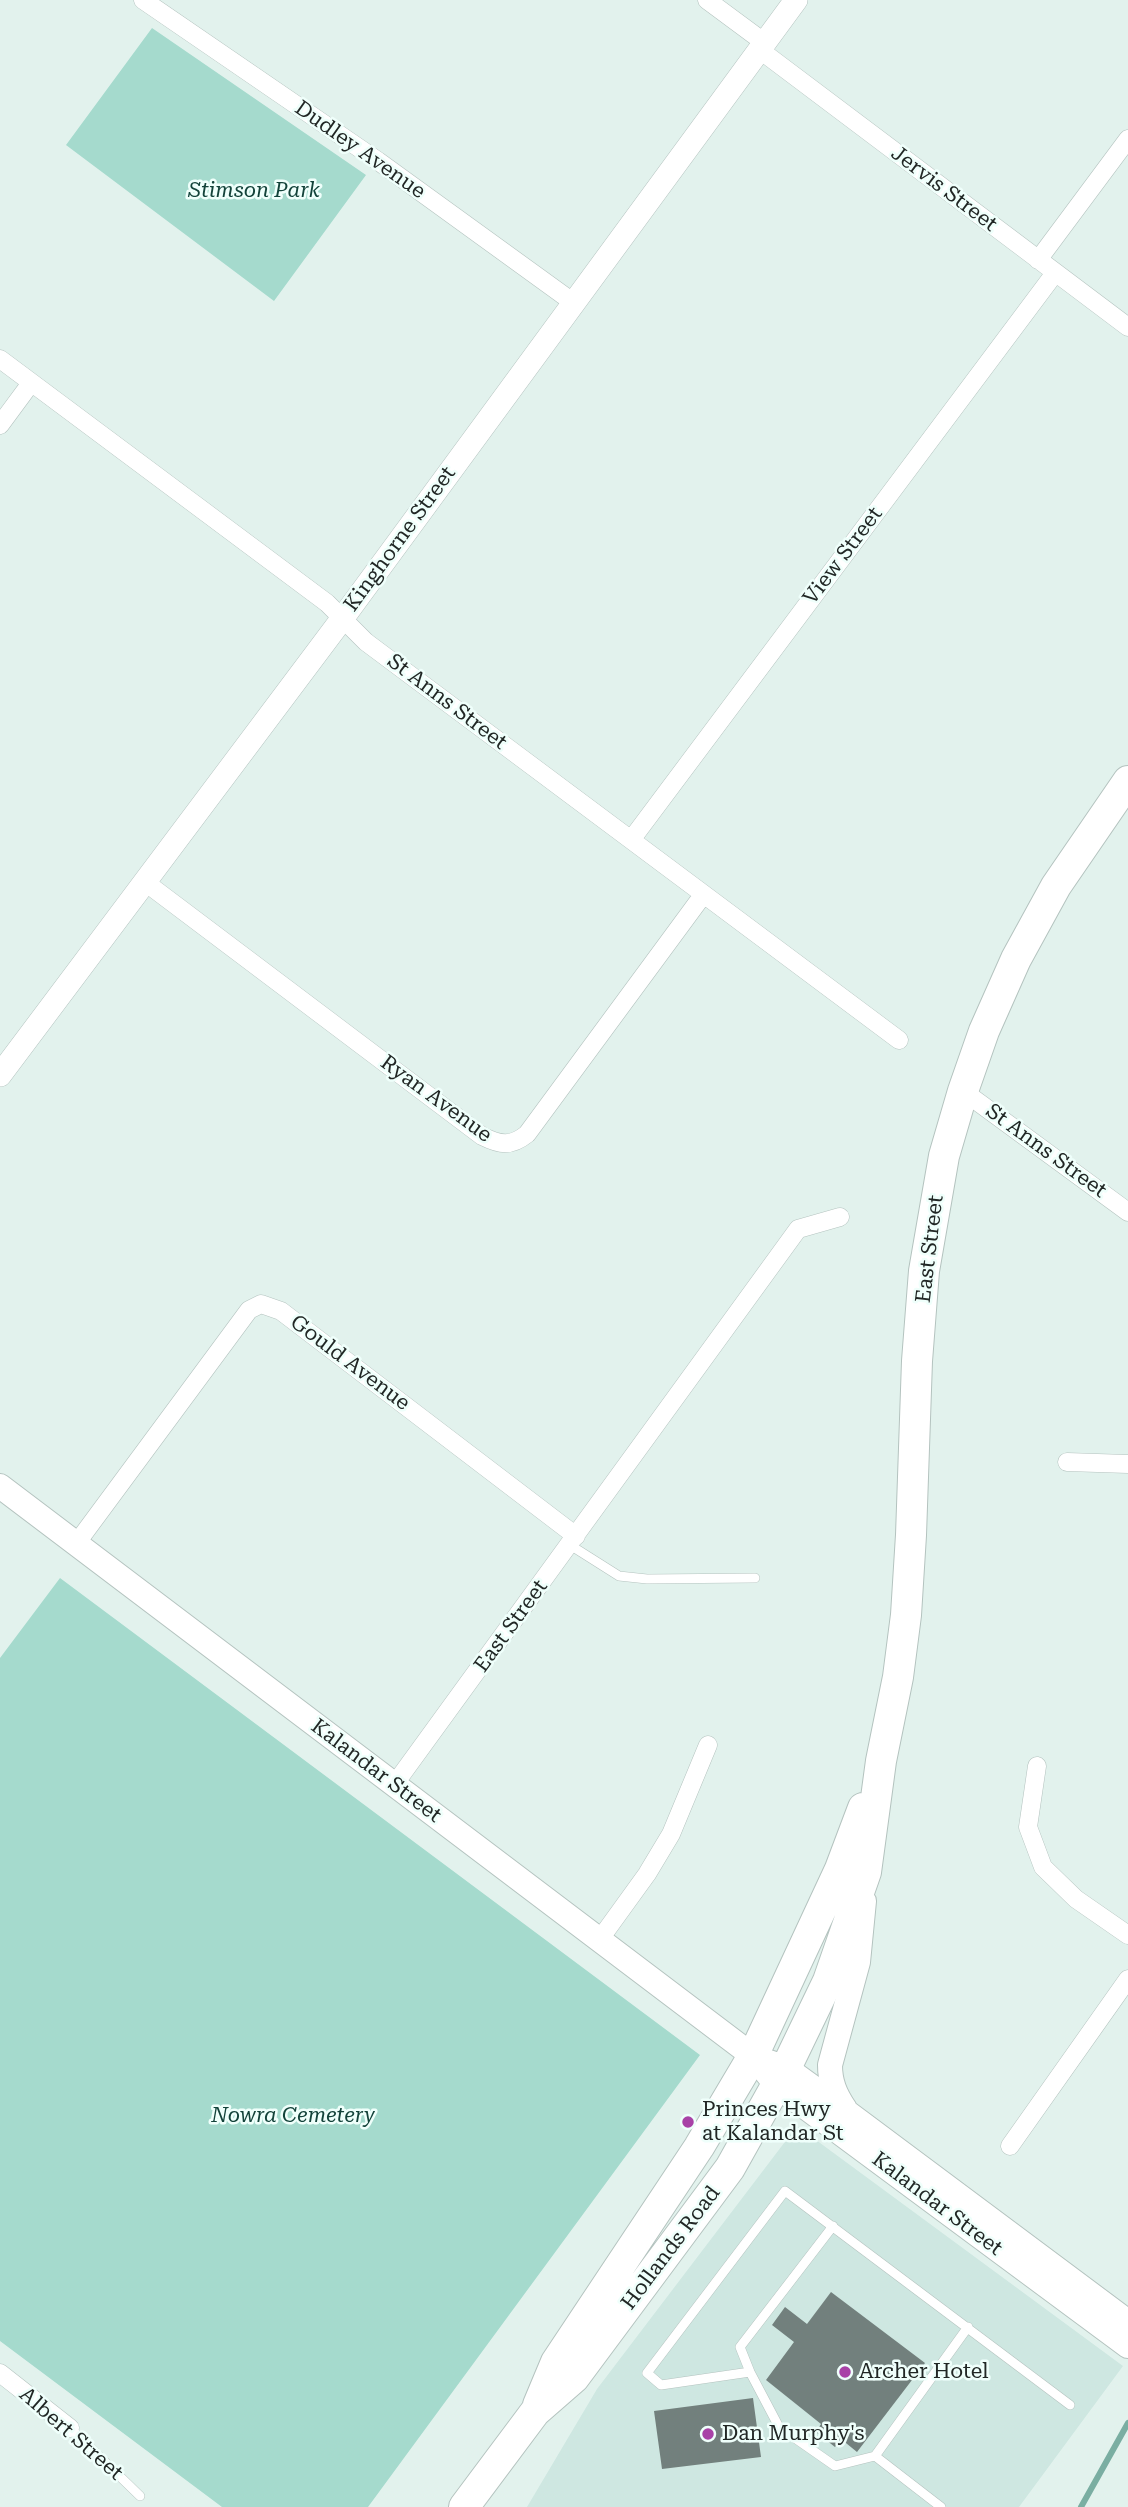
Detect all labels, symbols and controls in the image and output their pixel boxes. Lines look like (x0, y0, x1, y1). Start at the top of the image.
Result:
street label: Dudley Avenue (290, 96, 430, 204)
street label: Jervis Street (886, 141, 1002, 237)
park label: Stimson Park (188, 178, 320, 204)
street label: Kinghorne Street (339, 462, 461, 616)
street label: View Street (798, 502, 888, 610)
street label: St Anns Street (382, 649, 512, 755)
street label: Ryan Avenue (375, 1050, 497, 1148)
street label: St Anns Street (981, 1099, 1111, 1203)
street label: East Street (911, 1194, 949, 1304)
street label: Gould Avenue (285, 1310, 415, 1416)
street label: East Street (469, 1575, 553, 1677)
street label: Kalandar Street (306, 1714, 446, 1828)
place label: Princes Hwy at Kalandar St (702, 2097, 844, 2147)
park label: Nowra Cemetery (211, 2103, 375, 2129)
marker: Princes Hwy at Kalandar St (680, 2114, 696, 2130)
street label: Kalandar Street (867, 2147, 1007, 2261)
street label: Hollands Road (616, 2181, 726, 2315)
place label: Archer Hotel (859, 2359, 988, 2385)
marker: Archer Hotel (837, 2364, 853, 2380)
street label: Albert Street (14, 2382, 128, 2486)
place label: Dan Murphy's (722, 2421, 864, 2447)
marker: Dan Murphy's (700, 2426, 716, 2442)

